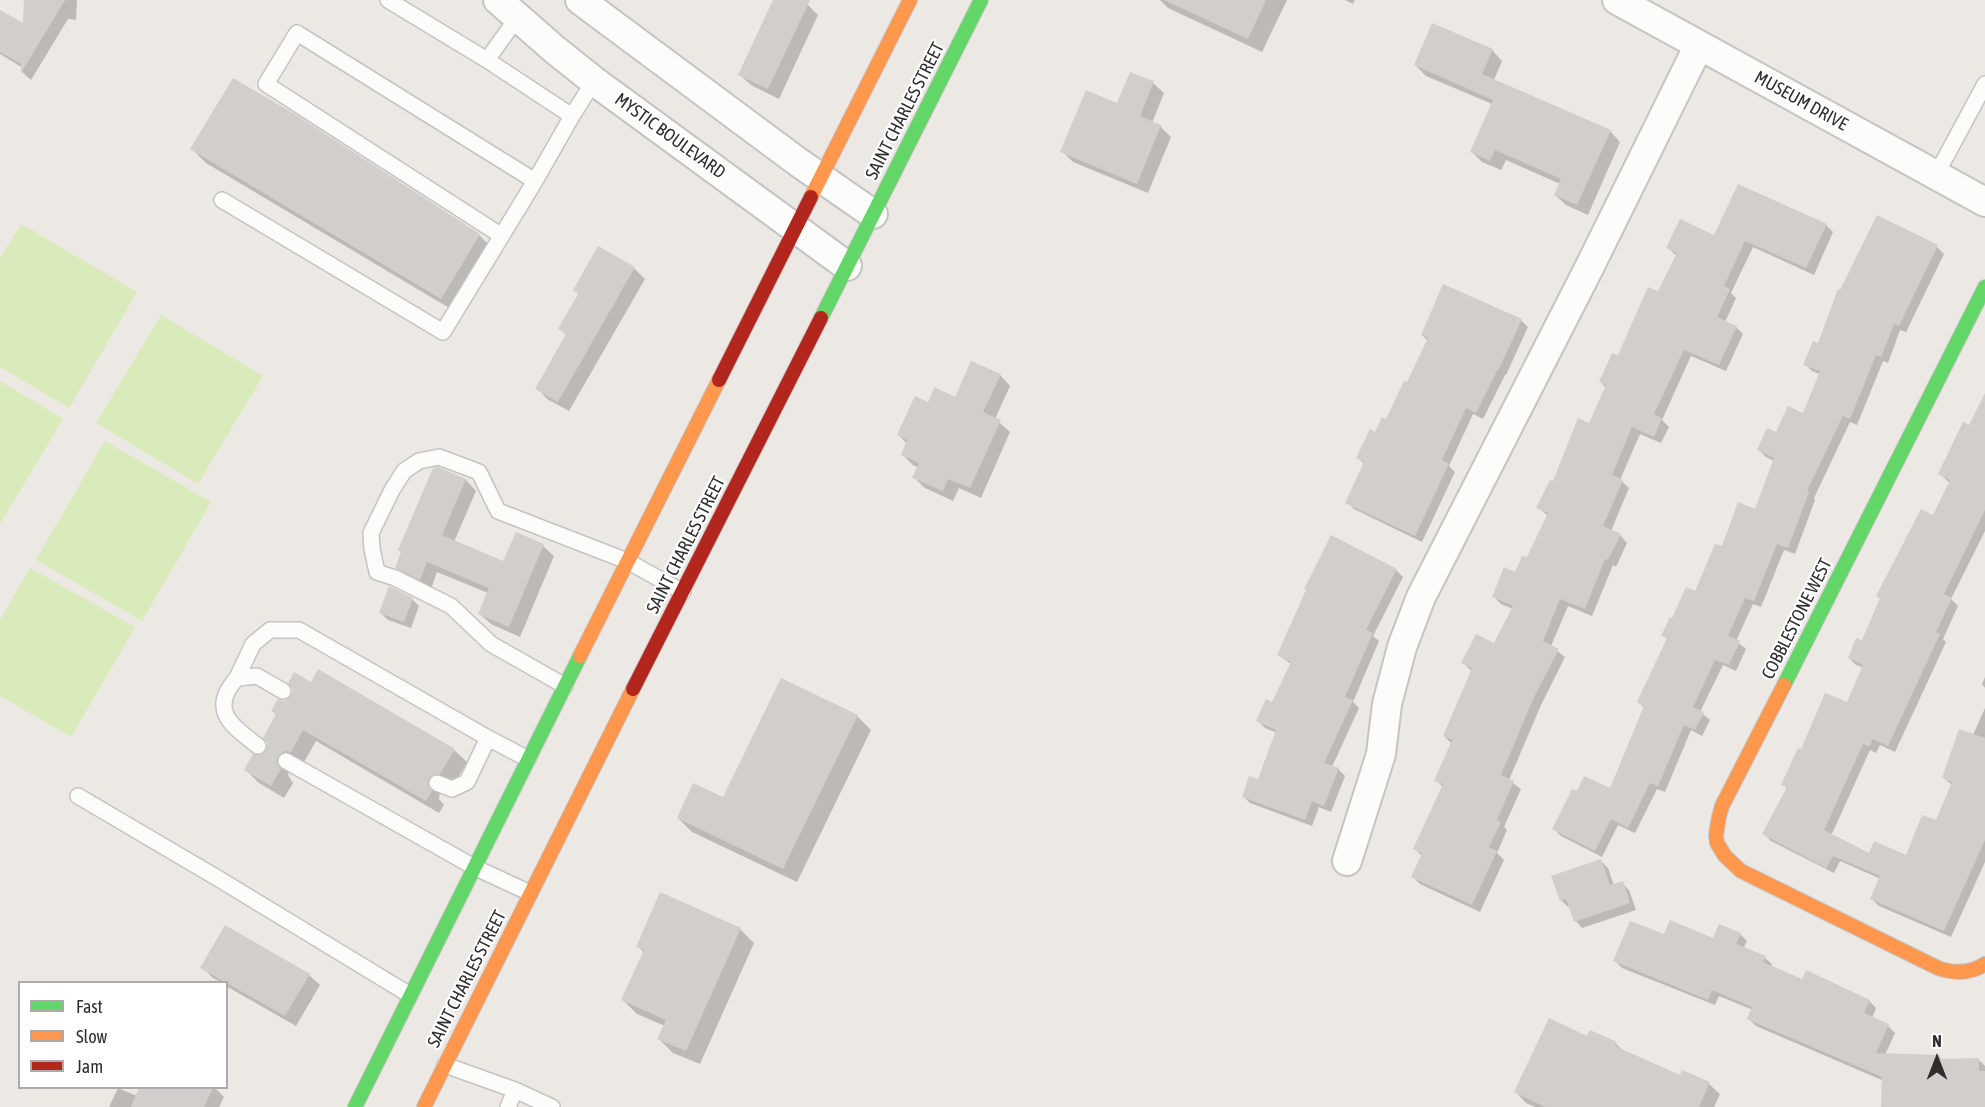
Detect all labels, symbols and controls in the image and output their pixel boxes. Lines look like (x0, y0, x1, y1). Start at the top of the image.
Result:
street label: SAINT CHARLES STREET (861, 39, 949, 183)
street label: MUSEUM DRIVE (1751, 67, 1851, 135)
street label: MYSTIC BOULEVARD (611, 89, 729, 183)
street label: SAINT CHARLES STREET (642, 473, 730, 617)
street label: COBBLESTONE WEST (1757, 555, 1837, 683)
street label: SAINT CHARLES STREET (423, 907, 511, 1051)
legend (18, 981, 228, 1089)
text: Fast (76, 996, 103, 1017)
text: Slow (76, 1026, 107, 1047)
north arrow (1907, 1029, 1967, 1089)
text: N (1932, 1032, 1942, 1050)
text: Jam (76, 1056, 103, 1077)

